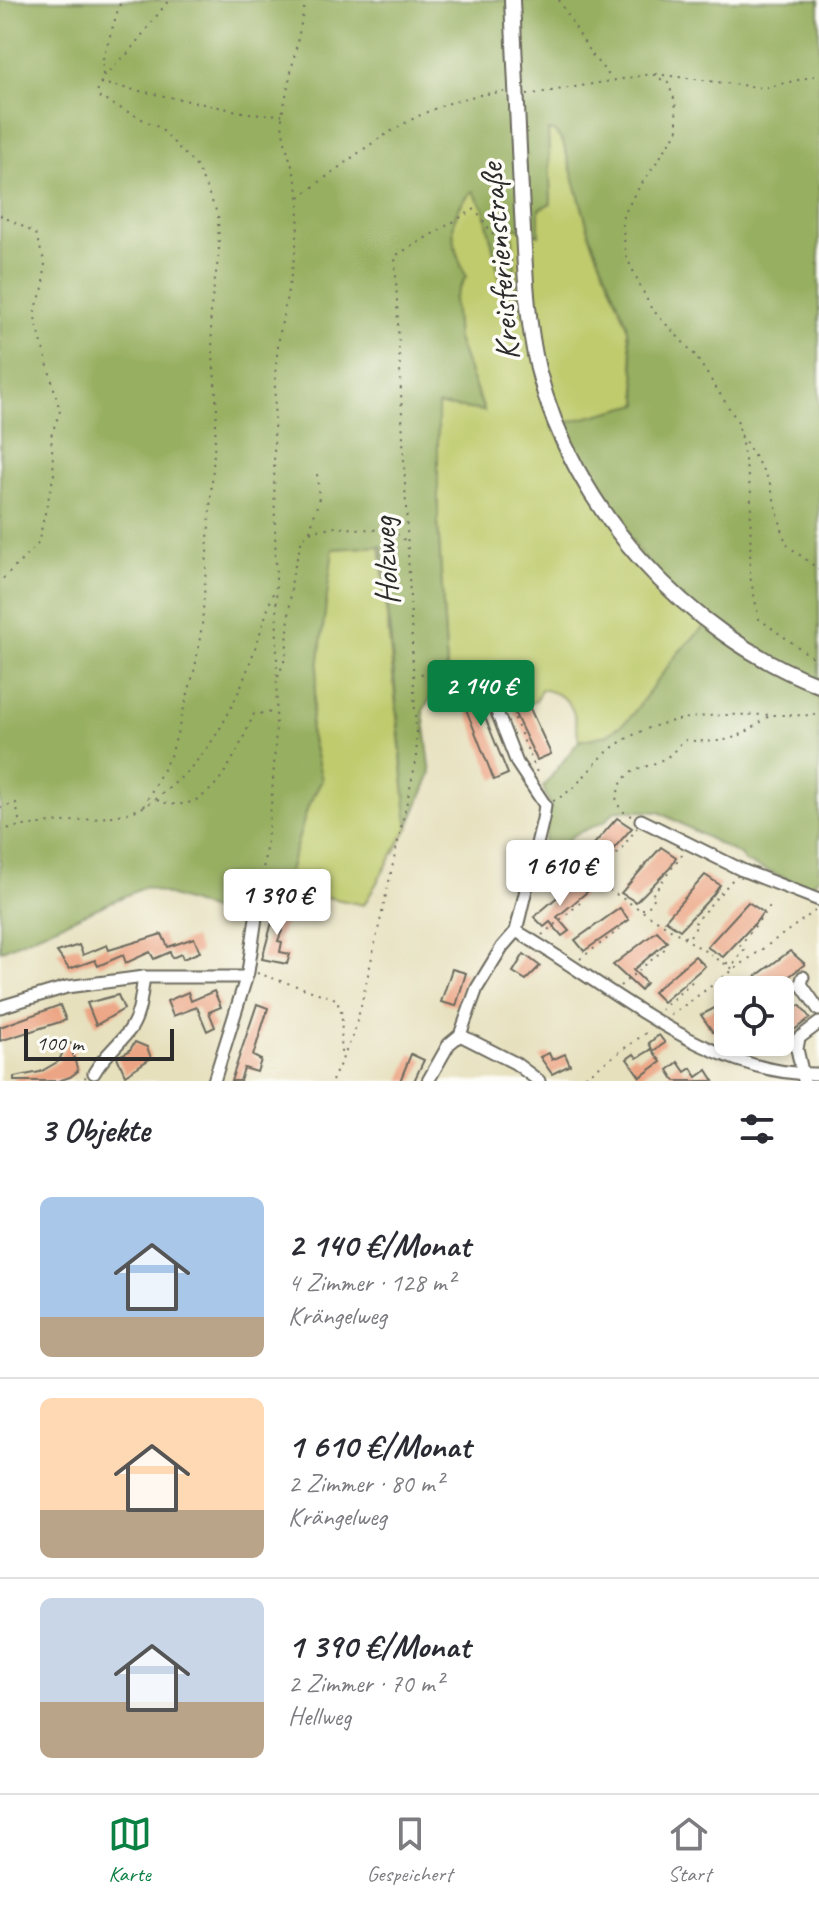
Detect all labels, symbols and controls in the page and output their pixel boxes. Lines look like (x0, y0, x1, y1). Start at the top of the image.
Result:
street label: Kreisferienstraße (469, 159, 529, 362)
street label: Holzweg (361, 514, 409, 606)
pin: 2 140 € (407, 660, 555, 728)
text: 2 140 € (445, 669, 517, 702)
pin: 1 610 € (486, 840, 634, 908)
text: 1 610 € (524, 849, 596, 882)
pin: 1 390 € (203, 869, 351, 937)
text: 1 390 € (242, 878, 312, 911)
map controls (714, 976, 794, 1056)
button: locate (714, 976, 794, 1056)
scale bar (24, 1025, 174, 1061)
text: 100 m (36, 1029, 83, 1057)
icon: filters (735, 1107, 779, 1151)
text: 3 Objekte (40, 1108, 150, 1151)
text: 2 140 €/Monat (288, 1223, 470, 1266)
icon: home (104, 1229, 200, 1325)
text: 4 Zimmer · 128 m² (288, 1266, 454, 1299)
text: Krängelweg (288, 1299, 387, 1332)
text: 1 610 €/Monat (288, 1424, 471, 1467)
icon: home (104, 1430, 200, 1526)
text: 2 Zimmer · 80 m² (288, 1467, 443, 1500)
text: Krängelweg (288, 1500, 387, 1533)
text: 1 390 €/Monat (288, 1624, 470, 1667)
icon: home (104, 1630, 200, 1726)
text: 2 Zimmer · 70 m² (288, 1667, 443, 1700)
text: Hellweg (288, 1700, 351, 1733)
tab: Karte (108, 1812, 152, 1888)
tab: Gespeichert (367, 1812, 452, 1888)
tab: Start (667, 1812, 711, 1888)

